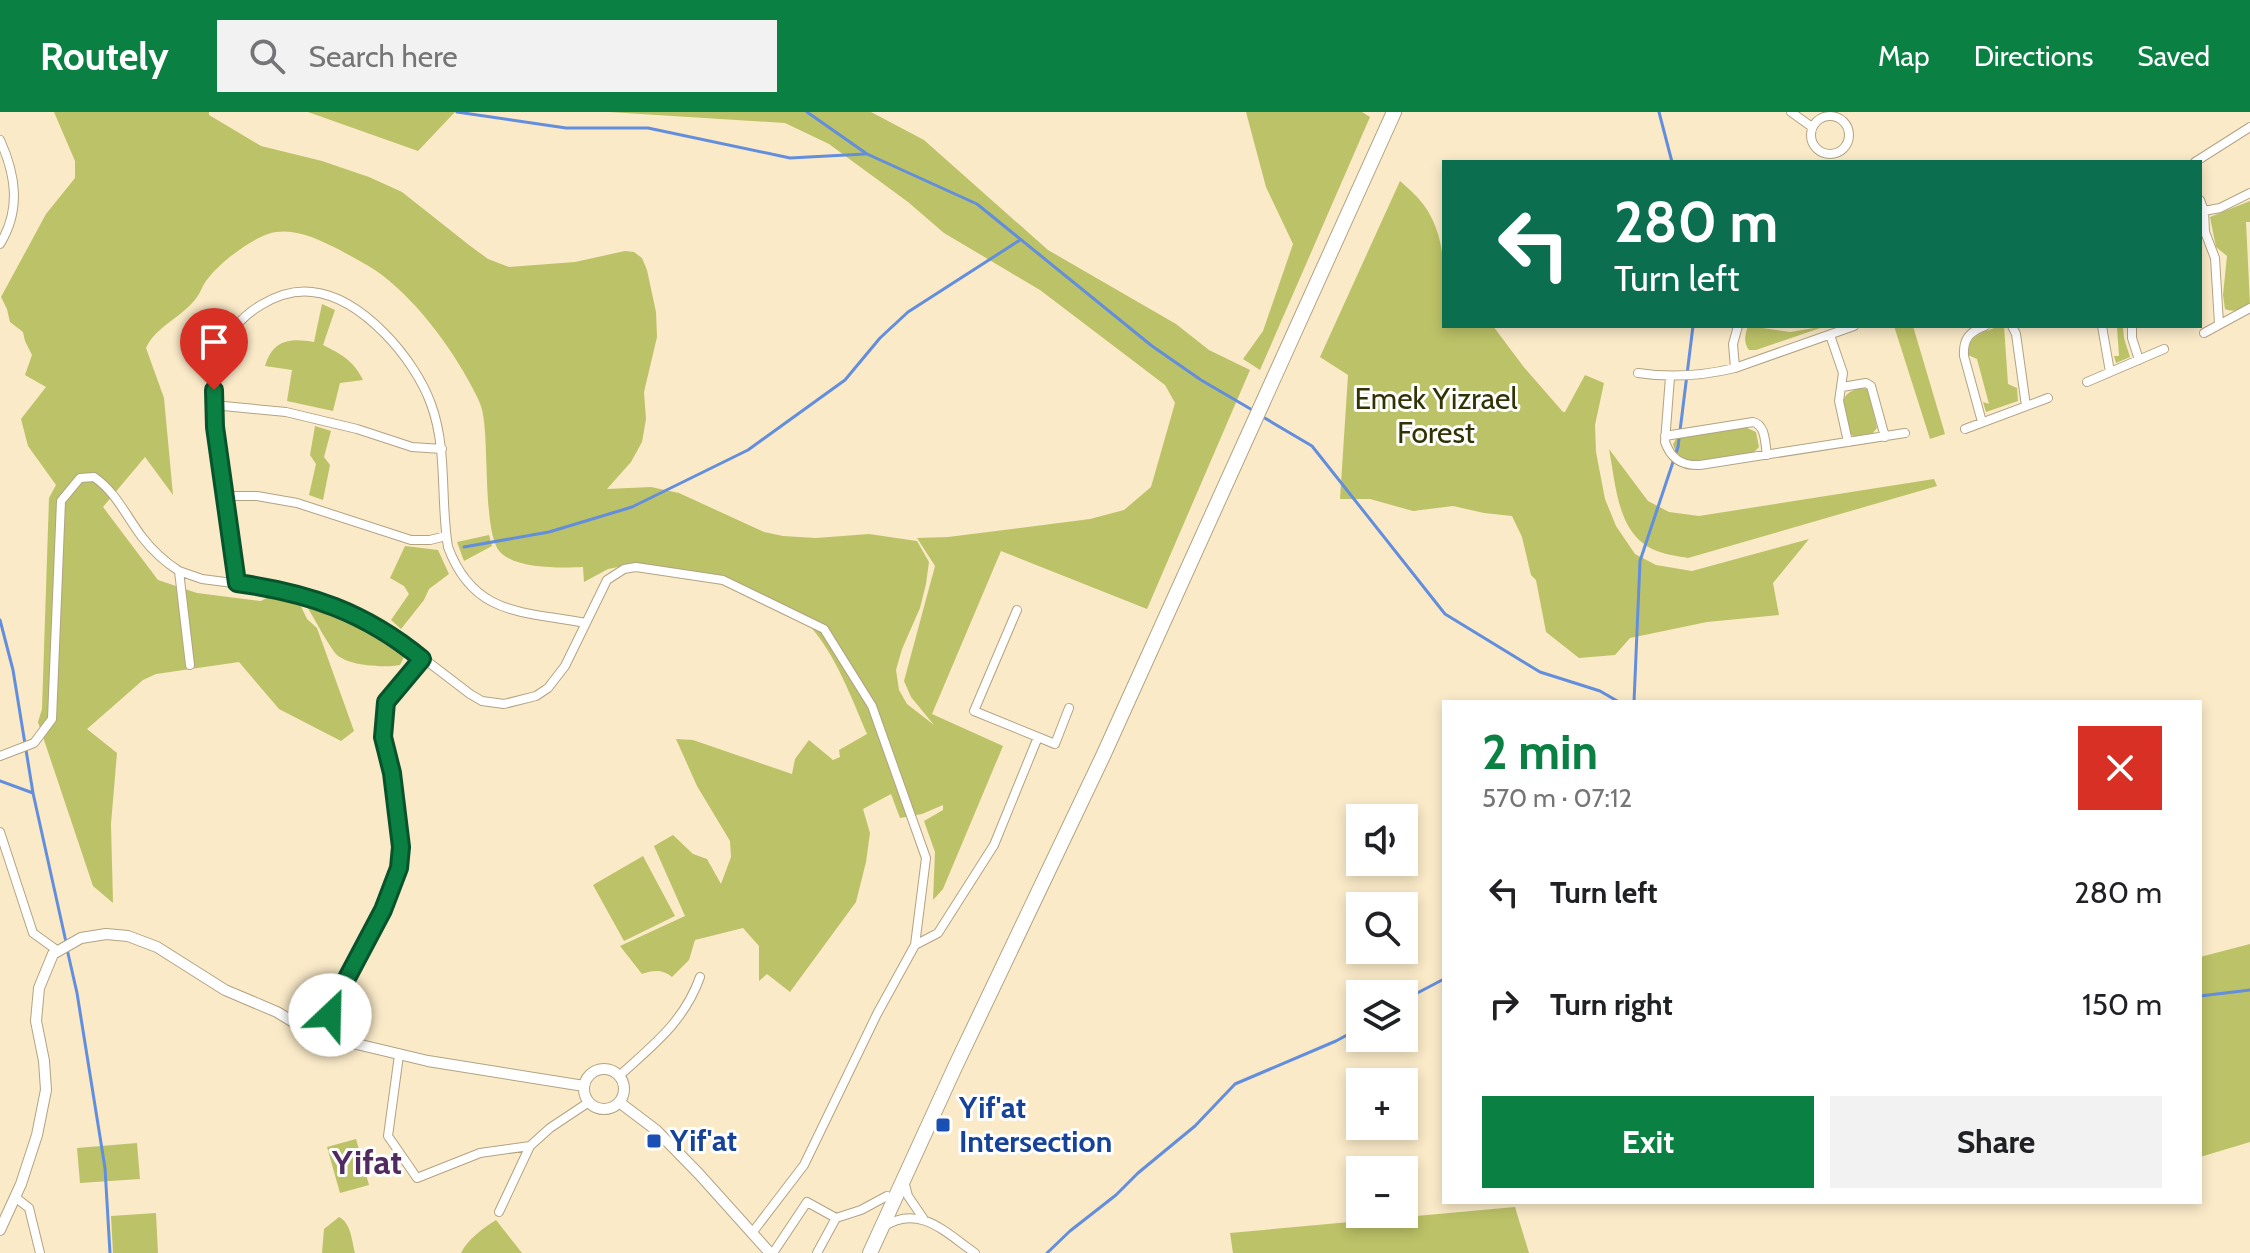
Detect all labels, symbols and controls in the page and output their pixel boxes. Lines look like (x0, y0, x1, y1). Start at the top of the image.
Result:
search box (217, 20, 777, 92)
text: Routely (40, 33, 169, 80)
icon: search (245, 34, 289, 78)
text: Search here (309, 38, 458, 75)
text: Map (1878, 39, 1930, 73)
text: Directions (1974, 39, 2093, 73)
text: Saved (2137, 39, 2210, 73)
text: 280 m (1614, 188, 1778, 256)
icon: left (1482, 192, 1586, 296)
text: Turn left (1614, 256, 1739, 300)
pin (180, 308, 248, 390)
icon: arrive (192, 320, 236, 364)
park label: Emek Yizrael Forest (1355, 380, 1517, 451)
text: 2 min (1482, 723, 1598, 781)
button: close (2078, 726, 2162, 810)
text: 570 m · 07:12 (1482, 782, 1632, 814)
map controls (1346, 804, 1418, 1228)
button: sound (1346, 804, 1418, 876)
icon: left (1482, 870, 1526, 914)
text: Turn left (1550, 874, 1658, 911)
text: 280 m (2074, 874, 2162, 911)
button: search (1346, 892, 1418, 964)
position arrow (288, 973, 372, 1057)
button: layers (1346, 980, 1418, 1052)
icon: right (1482, 982, 1526, 1026)
text: Turn right (1550, 986, 1673, 1023)
text: 150 m (2082, 986, 2162, 1023)
button: + (1346, 1068, 1418, 1140)
place label: Yif'at Intersection (958, 1089, 1112, 1160)
button: Exit (1482, 1096, 1814, 1188)
button: Share (1830, 1096, 2162, 1188)
marker: Yif'at Intersection (934, 1116, 952, 1134)
place label: Yif'at (669, 1122, 737, 1159)
marker: Yif'at (645, 1132, 663, 1150)
district label: Yifat (331, 1141, 402, 1183)
button: − (1346, 1156, 1418, 1228)

